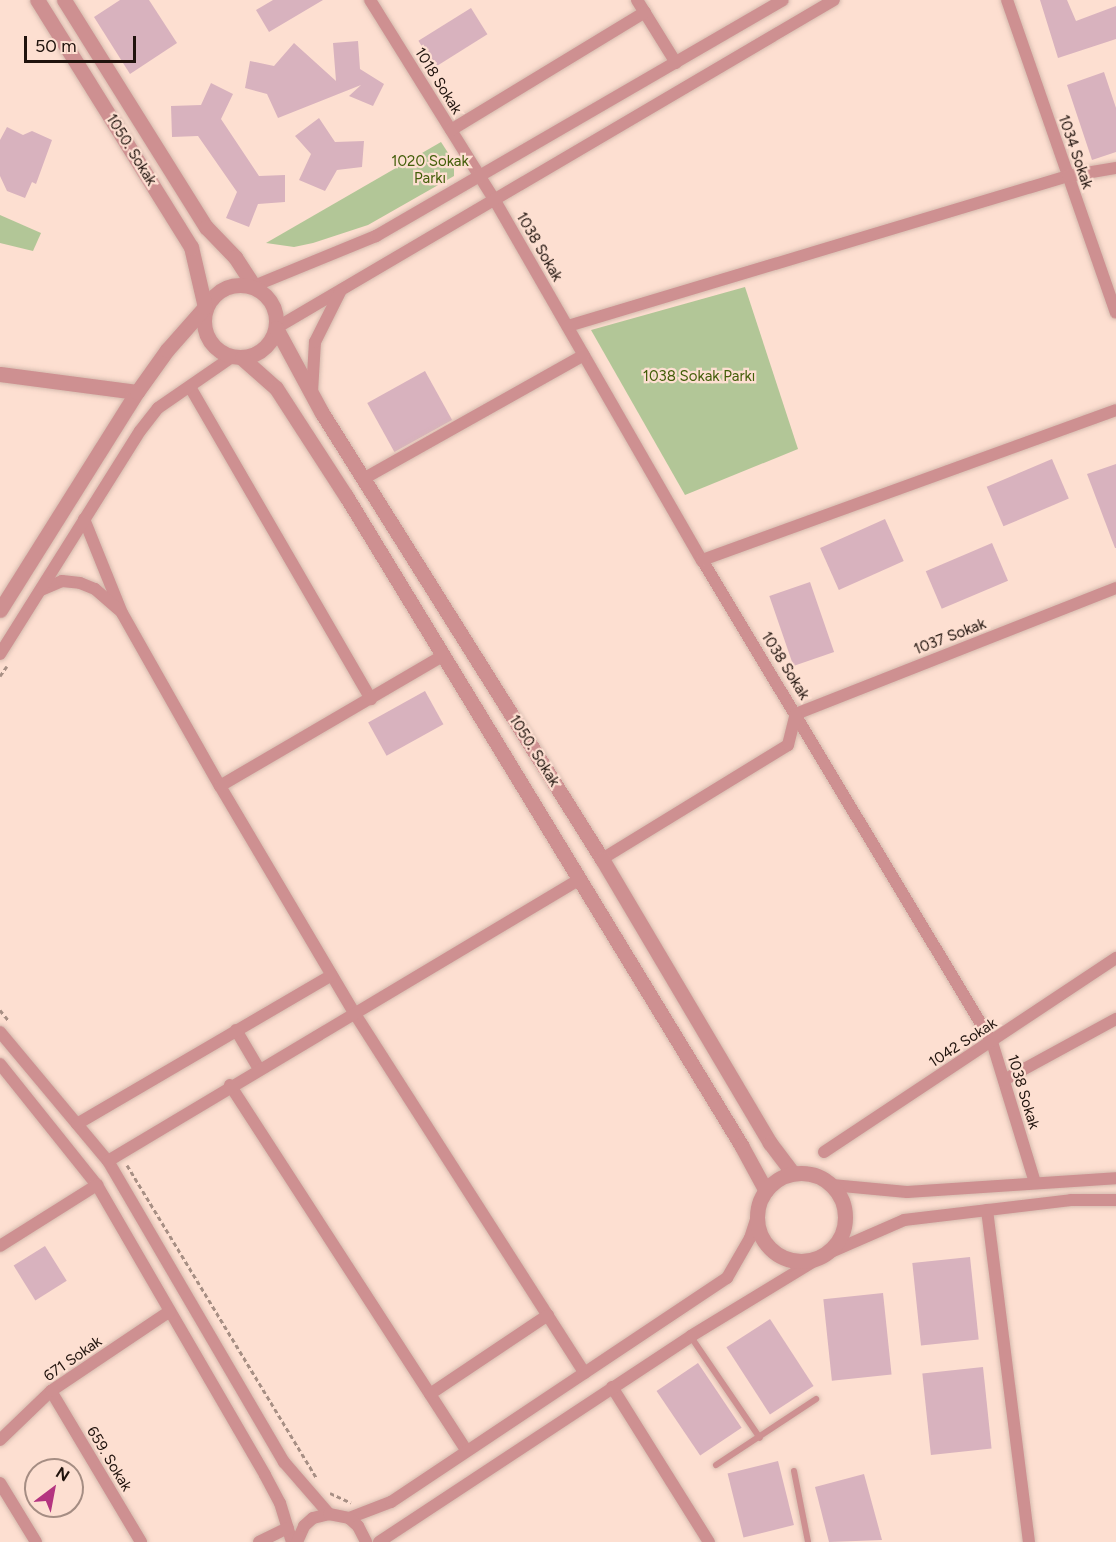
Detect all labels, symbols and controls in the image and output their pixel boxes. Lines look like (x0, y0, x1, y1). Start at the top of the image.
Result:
scale bar (27, 24, 140, 62)
text: 50 m (35, 35, 77, 57)
street label: 1018 Sokak (411, 44, 465, 118)
street label: 1050. Sokak (102, 111, 160, 189)
street label: 1034 Sokak (1054, 113, 1096, 191)
park label: 1020 Sokak Parkı (391, 152, 469, 187)
street label: 1038 Sokak (512, 209, 566, 285)
park label: 1038 Sokak Parkı (643, 368, 755, 386)
street label: 1037 Sokak (911, 615, 989, 659)
street label: 1038 Sokak (757, 629, 813, 703)
street label: 1050. Sokak (505, 712, 563, 790)
street label: 1042 Sokak (926, 1014, 1000, 1072)
street label: 1038 Sokak (1003, 1053, 1043, 1131)
street label: 671 Sokak (41, 1333, 105, 1385)
street label: 659. Sokak (83, 1423, 135, 1495)
north arrow (24, 1458, 84, 1518)
text: N (52, 1463, 73, 1485)

